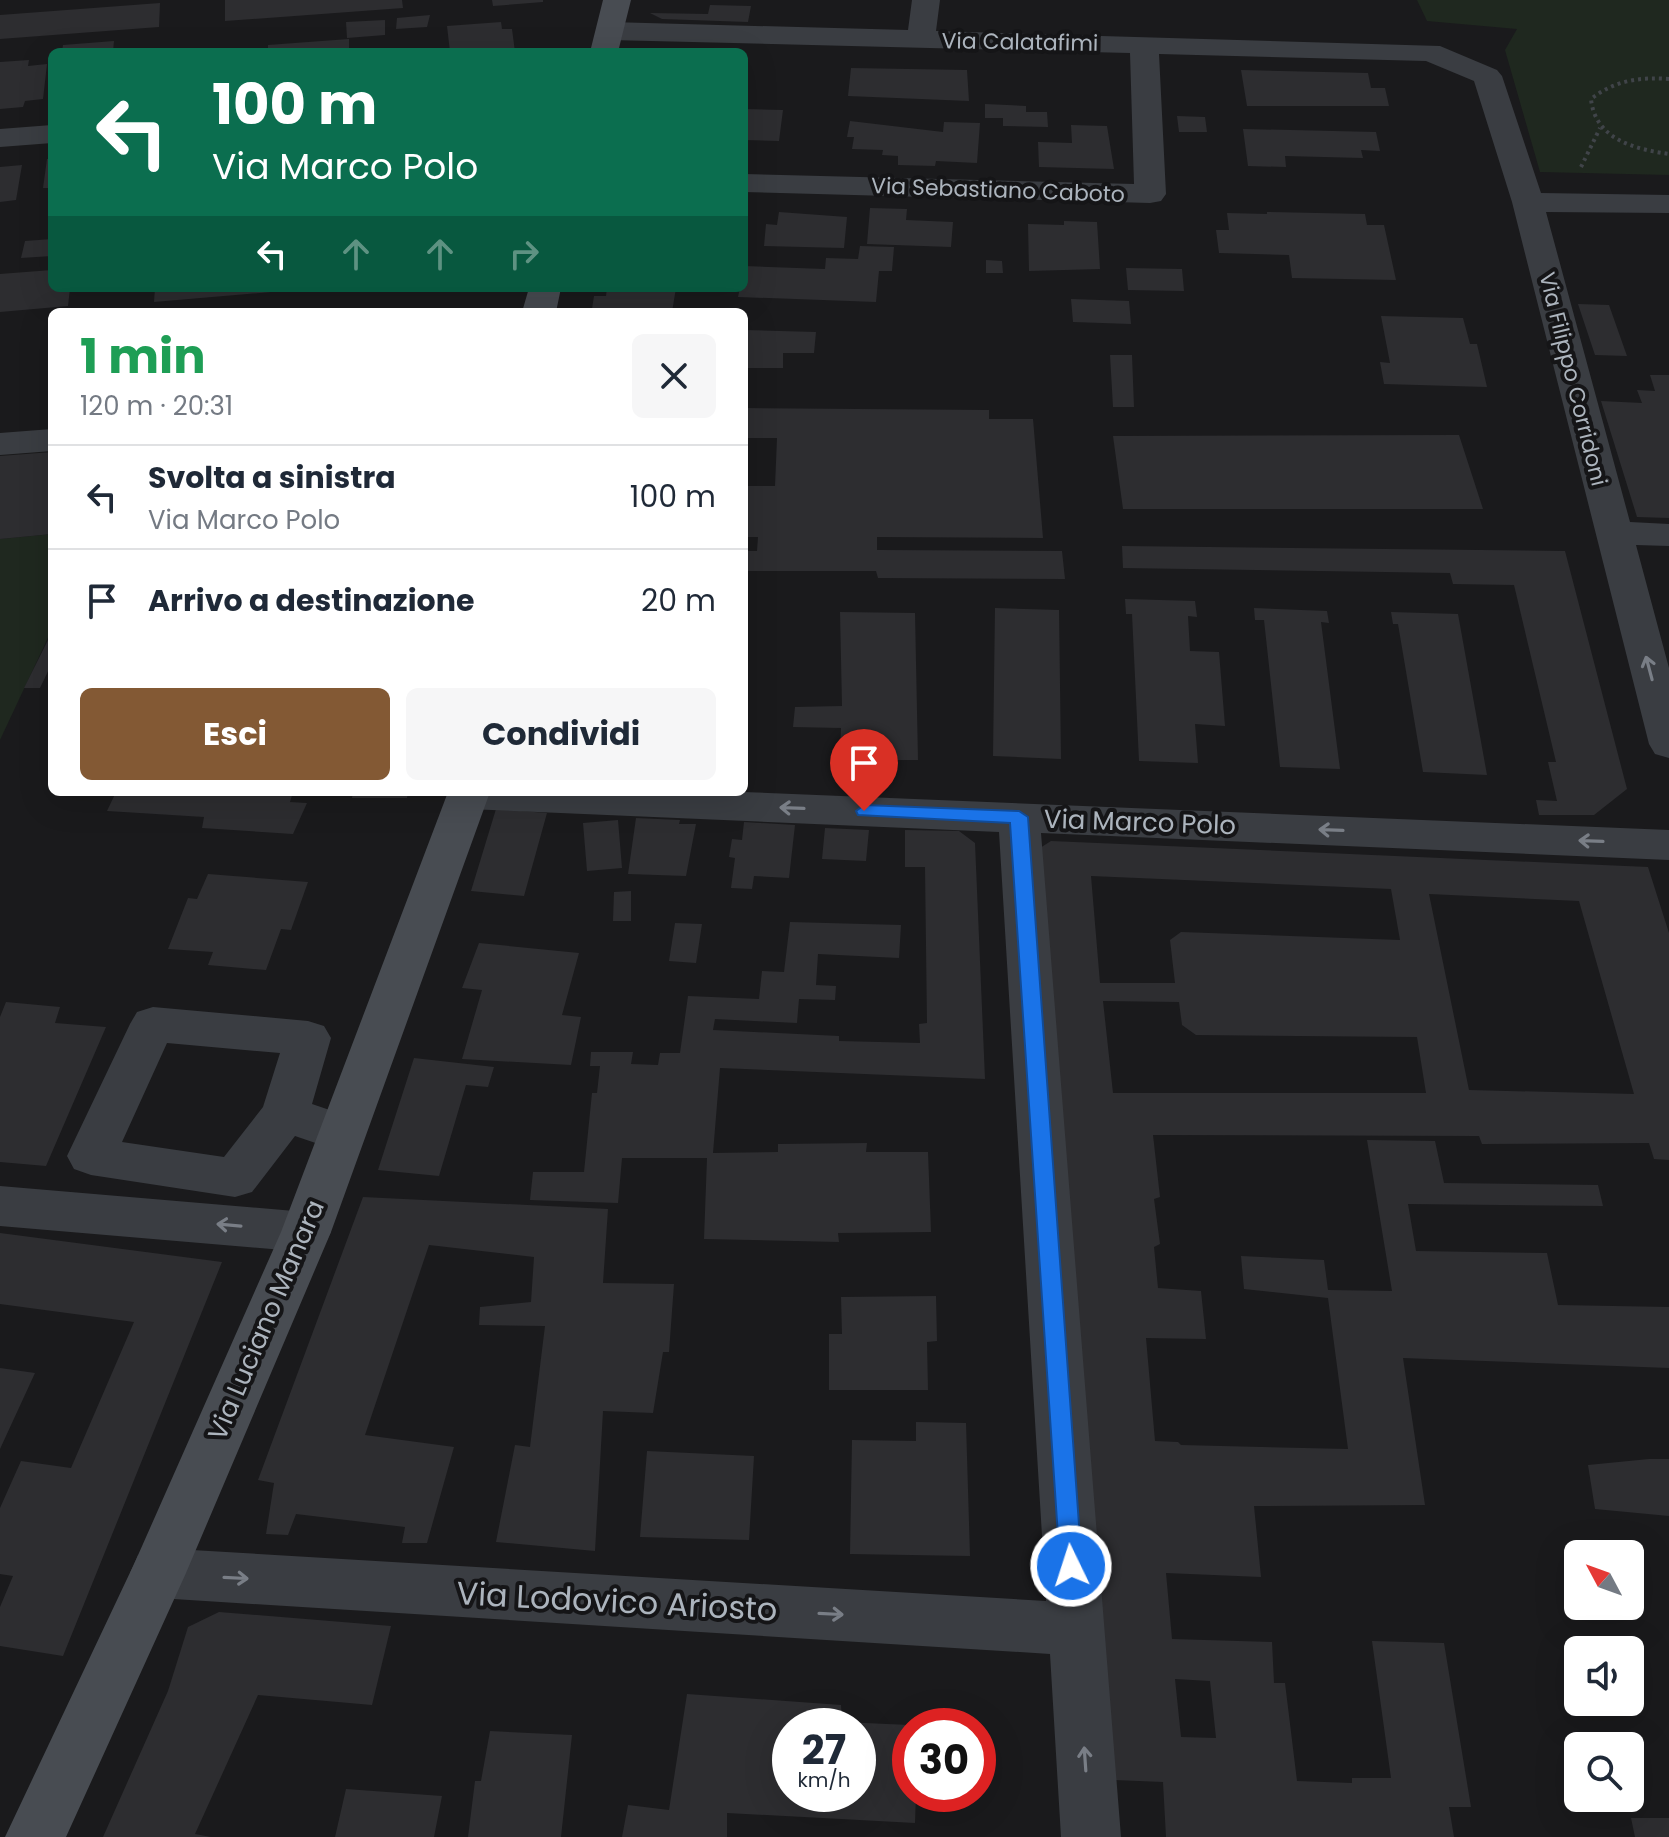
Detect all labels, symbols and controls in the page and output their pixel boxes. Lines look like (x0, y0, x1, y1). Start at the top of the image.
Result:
street label: Via Calatafimi (941, 25, 1099, 59)
text: 100 m (212, 65, 377, 144)
icon: left (80, 80, 184, 184)
text: Via Marco Polo (212, 141, 478, 192)
street label: Via Sebastiano Caboto (871, 170, 1125, 210)
icon: left (250, 232, 294, 276)
icon: ahead (334, 232, 378, 276)
icon: ahead (418, 232, 462, 276)
icon: right (502, 232, 546, 276)
street label: Via Filippo Corridoni (1531, 269, 1615, 489)
text: 1 min (80, 323, 206, 390)
button: close (632, 334, 716, 418)
text: 120 m · 20:31 (80, 388, 233, 424)
text: Svolta a sinistra (148, 456, 396, 499)
icon: left (80, 475, 124, 519)
text: 100 m (630, 475, 716, 518)
text: Via Marco Polo (148, 502, 340, 538)
icon: arrive (80, 579, 124, 623)
text: Arrivo a destinazione (148, 579, 474, 622)
text: 20 m (641, 579, 716, 622)
one-way arrow (1640, 656, 1655, 682)
button: Esci (80, 688, 390, 780)
button: Condividi (406, 688, 716, 780)
pin (830, 729, 898, 811)
icon: arrive (842, 741, 886, 785)
one-way arrow (779, 800, 806, 815)
street label: Via Marco Polo (1043, 801, 1237, 843)
one-way arrow (1318, 823, 1345, 838)
one-way arrow (1578, 834, 1605, 849)
street label: Via Luciano Manara (199, 1194, 333, 1446)
one-way arrow (216, 1218, 242, 1233)
position arrow (1029, 1524, 1113, 1608)
north arrow (1564, 1540, 1644, 1620)
map controls (1564, 1540, 1644, 1812)
street label: Via Lodovico Ariosto (456, 1570, 778, 1632)
one-way arrow (222, 1571, 249, 1586)
one-way arrow (817, 1607, 844, 1622)
button: sound (1564, 1636, 1644, 1716)
speed limit sign: 30 (892, 1708, 996, 1812)
text: 27 (802, 1722, 846, 1778)
button: search (1564, 1732, 1644, 1812)
one-way arrow (1077, 1746, 1092, 1773)
text: km/h (797, 1766, 851, 1794)

